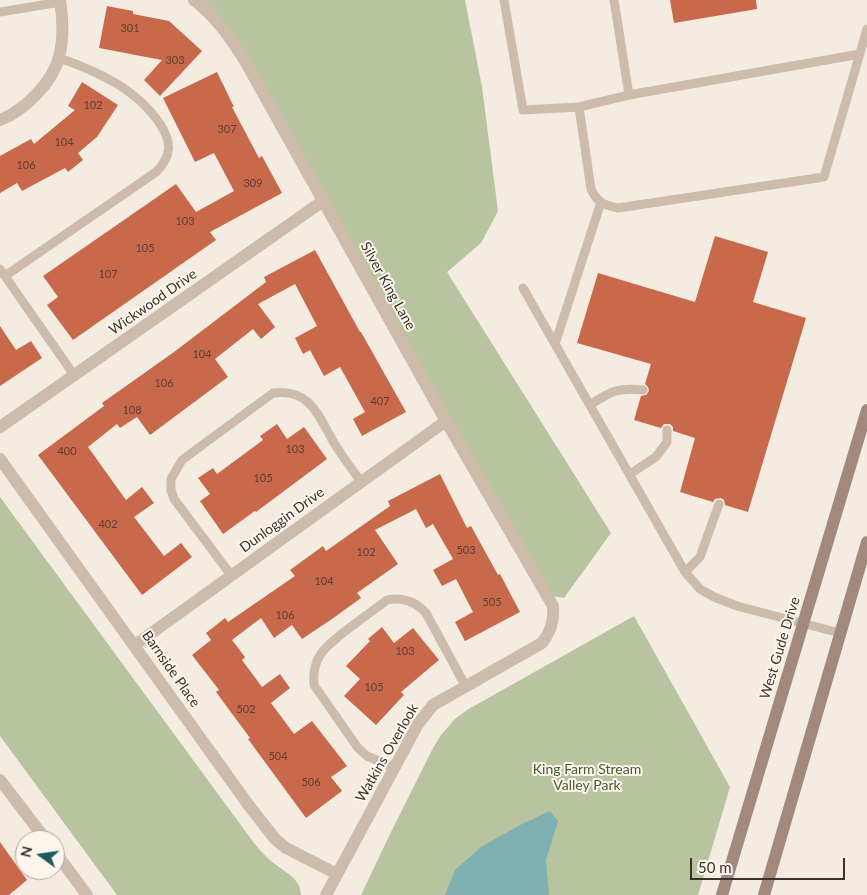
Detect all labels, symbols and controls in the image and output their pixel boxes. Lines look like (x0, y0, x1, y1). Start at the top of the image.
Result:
house number: 301 (120, 21, 140, 35)
house number: 303 (165, 53, 185, 67)
house number: 102 (83, 98, 103, 112)
house number: 307 (217, 122, 237, 136)
house number: 104 (54, 135, 74, 149)
house number: 106 (16, 158, 36, 172)
house number: 309 (243, 176, 263, 190)
house number: 103 (175, 214, 195, 228)
street label: Silver King Lane (357, 239, 419, 333)
house number: 105 (135, 241, 155, 255)
street label: Wickwood Drive (106, 266, 200, 338)
house number: 107 (98, 267, 118, 281)
house number: 104 (192, 347, 212, 361)
house number: 106 (154, 376, 174, 390)
house number: 407 (370, 394, 390, 408)
house number: 108 (122, 403, 142, 417)
house number: 103 (285, 442, 305, 456)
house number: 400 (57, 444, 77, 458)
house number: 105 (253, 471, 273, 485)
street label: Dunloggin Drive (237, 484, 327, 556)
house number: 402 (98, 517, 118, 531)
house number: 503 (456, 543, 476, 557)
house number: 102 (356, 545, 376, 559)
house number: 104 (314, 574, 334, 588)
house number: 505 (482, 595, 502, 609)
street label: West Gude Drive (756, 595, 804, 701)
house number: 106 (275, 608, 295, 622)
street label: Barnside Place (138, 627, 204, 711)
house number: 103 (395, 644, 415, 658)
house number: 105 (364, 680, 384, 694)
street label: Watkins Overlook (352, 701, 422, 805)
house number: 502 (236, 702, 256, 716)
house number: 504 (268, 749, 288, 763)
park label: King Farm Stream Valley Park (533, 761, 641, 794)
house number: 506 (301, 775, 321, 789)
north arrow (15, 830, 65, 880)
text: N (16, 844, 35, 859)
scale bar (692, 848, 847, 880)
text: 50 m (698, 858, 732, 876)

